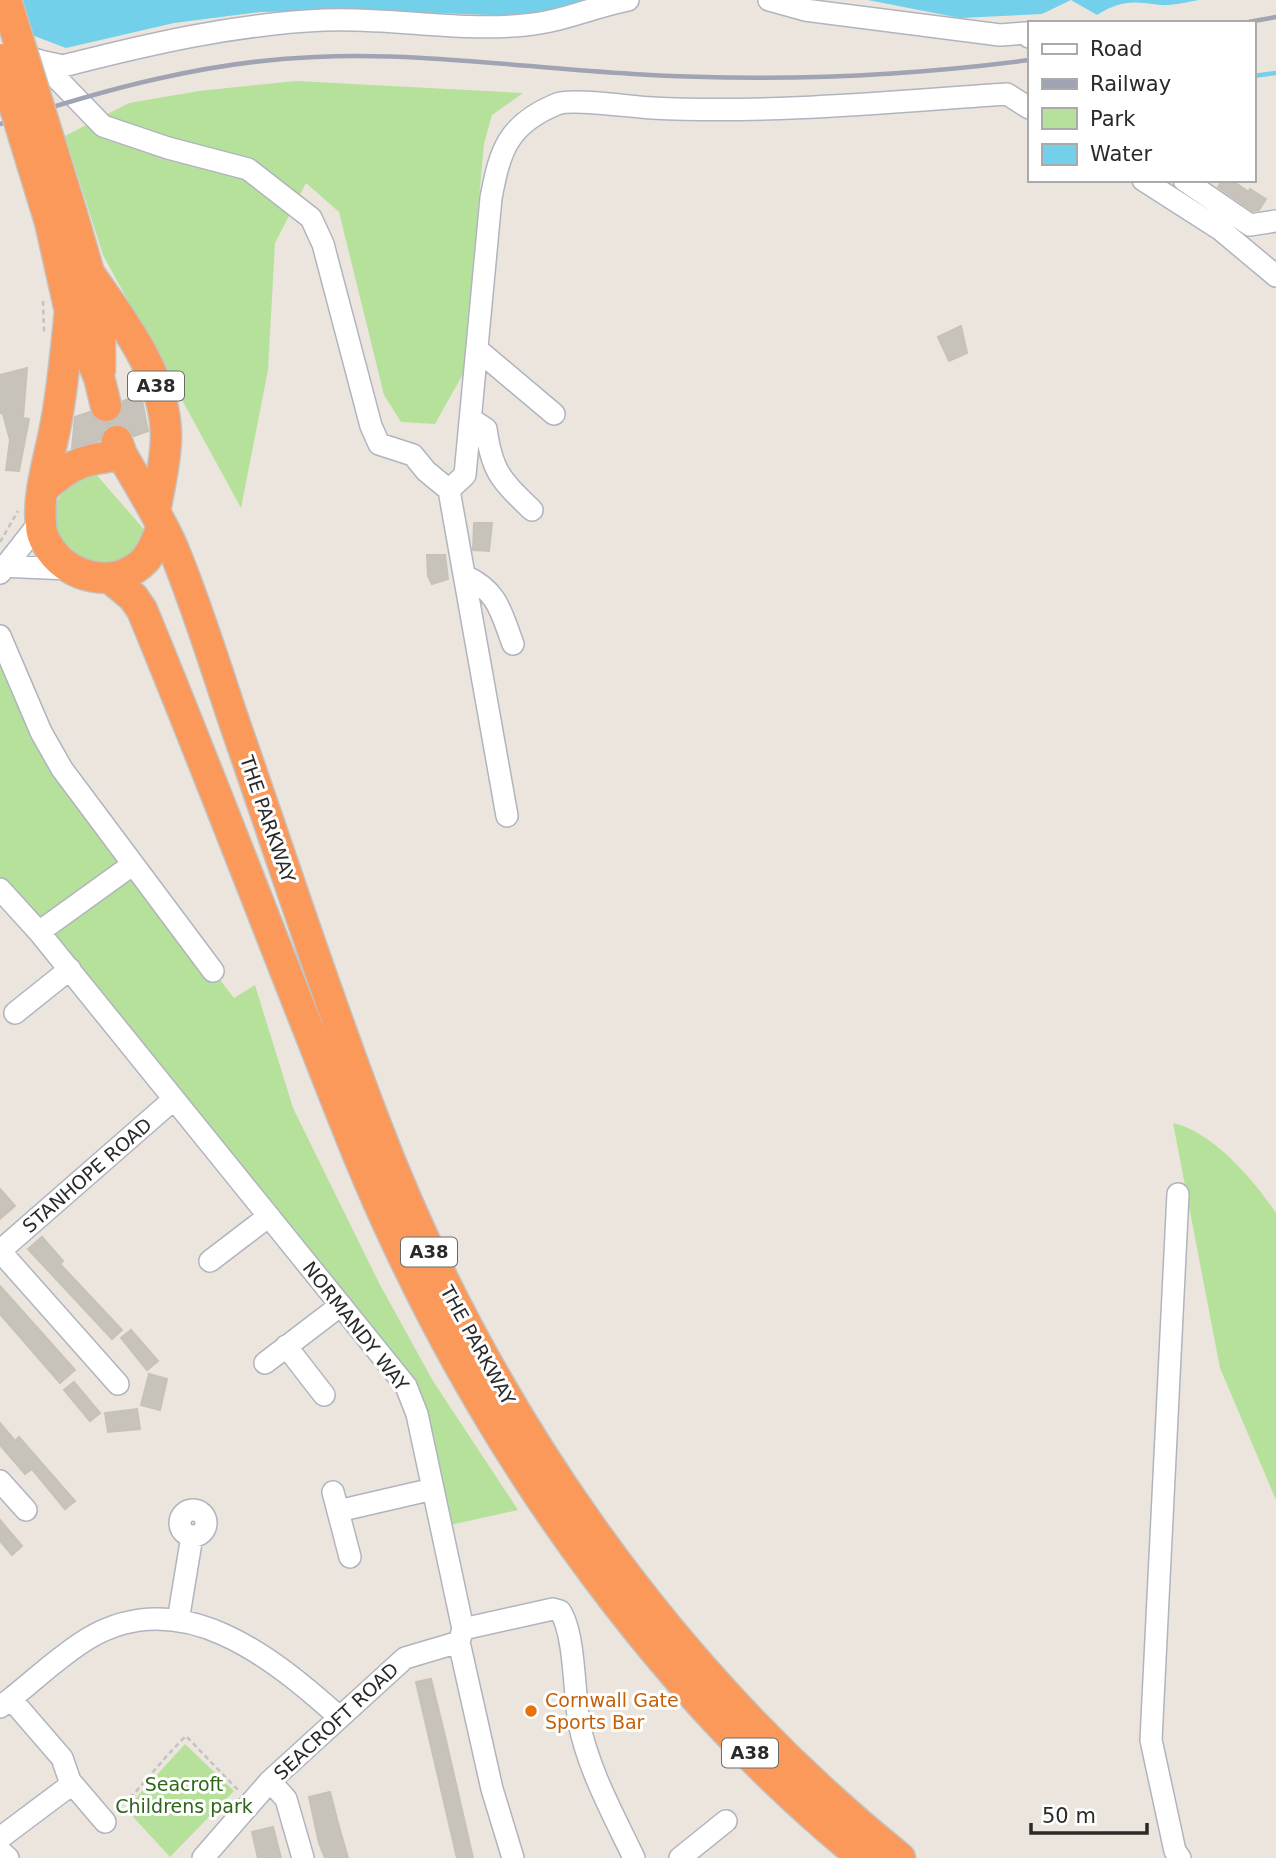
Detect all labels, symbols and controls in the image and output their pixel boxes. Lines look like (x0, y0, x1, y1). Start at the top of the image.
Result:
legend (1028, 21, 1255, 182)
text: Road (1090, 37, 1143, 61)
text: Railway (1090, 72, 1171, 96)
text: Park (1090, 107, 1136, 131)
text: Water (1090, 142, 1152, 166)
road number: A38 (128, 372, 184, 400)
street label: THE PARKWAY (236, 752, 300, 886)
street label: STANHOPE ROAD (18, 1113, 156, 1237)
road number: A38 (401, 1238, 457, 1266)
street label: NORMANDY WAY (299, 1257, 414, 1395)
street label: THE PARKWAY (436, 1281, 520, 1409)
street label: SEACROFT ROAD (269, 1658, 403, 1784)
place label: Cornwall Gate Sports Bar (545, 1689, 679, 1733)
marker: Cornwall Gate Sports Bar (523, 1703, 539, 1719)
road number: A38 (722, 1738, 778, 1768)
park label: Seacroft Childrens park (115, 1773, 253, 1817)
scale bar (1031, 1792, 1146, 1836)
text: 50 m (1042, 1804, 1096, 1828)

